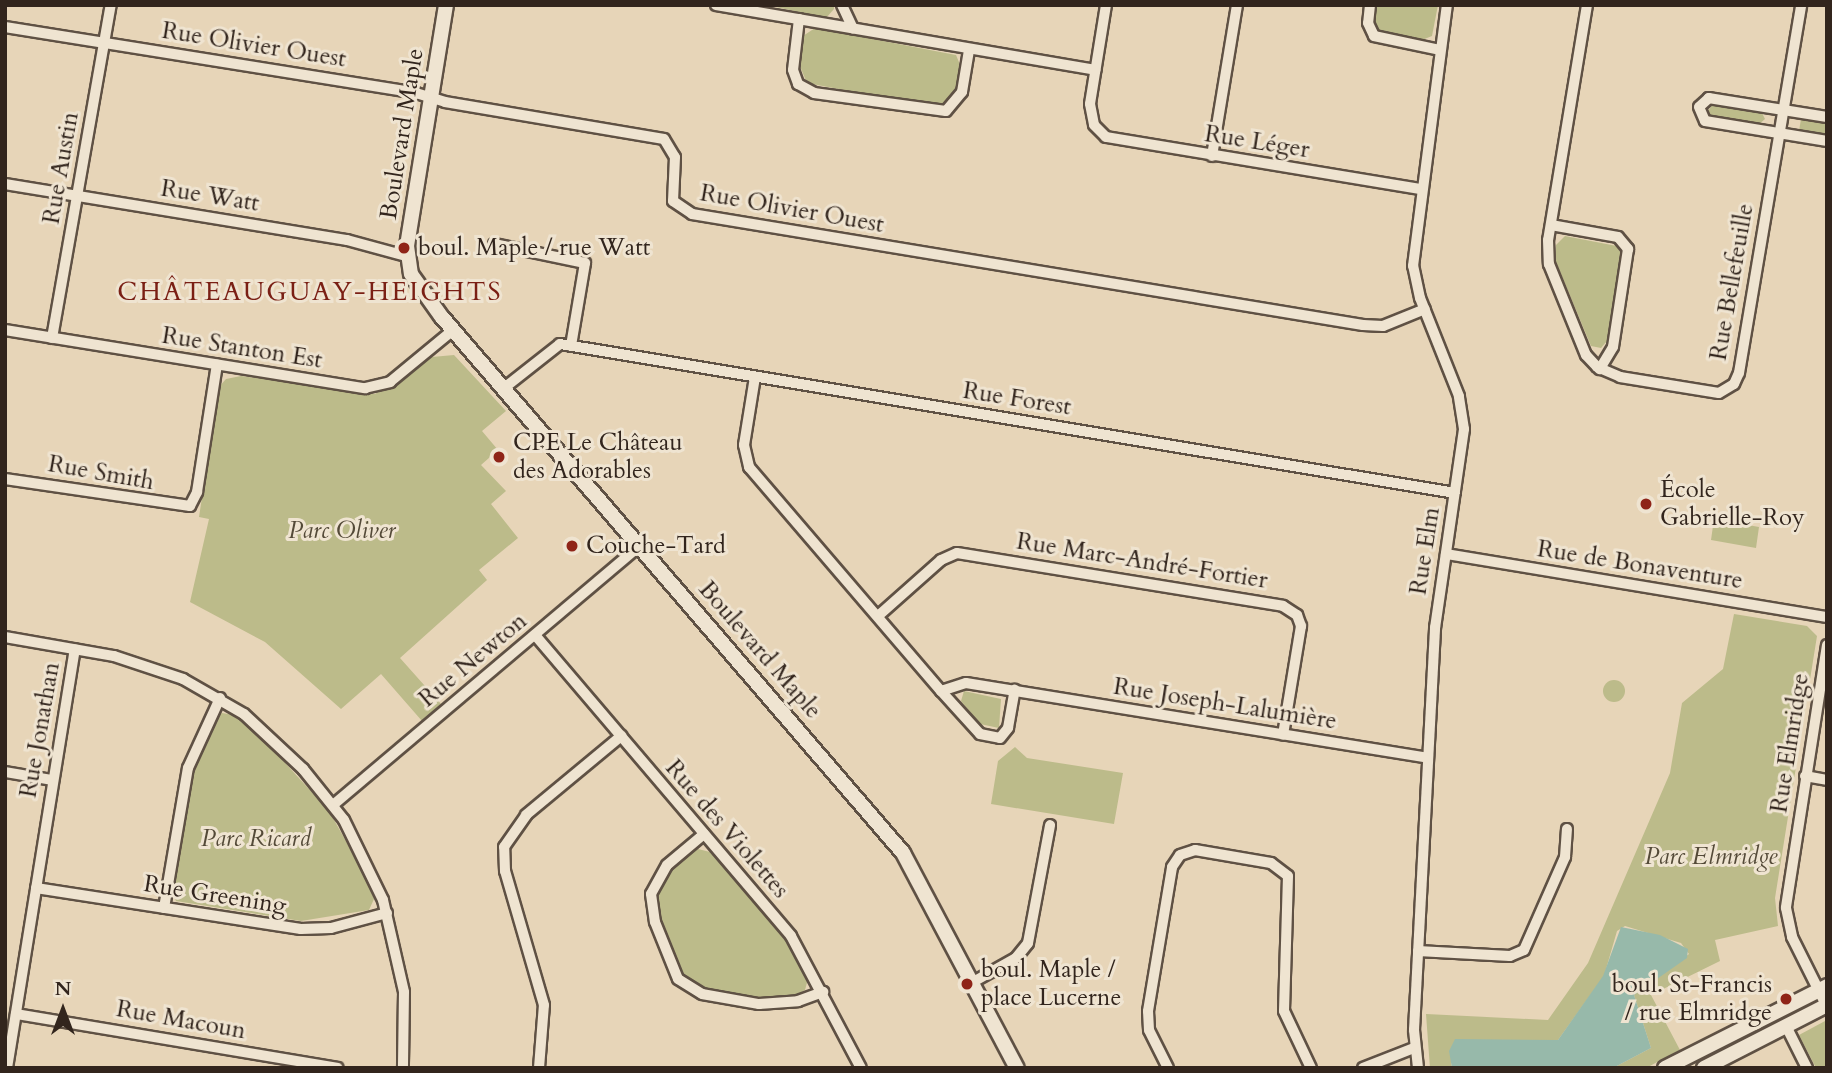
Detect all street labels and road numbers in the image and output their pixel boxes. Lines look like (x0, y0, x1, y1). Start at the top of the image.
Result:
street label: Rue Olivier Ouest (160, 16, 348, 74)
street label: Boulevard Maple (374, 46, 430, 222)
street label: Rue Austin (37, 110, 85, 226)
street label: Rue Léger (1203, 120, 1311, 164)
street label: Rue Watt (159, 174, 261, 218)
street label: Rue Olivier Ouest (698, 179, 886, 239)
street label: Rue Bellefeuille (1704, 201, 1760, 363)
street label: Rue Stanton Est (160, 321, 324, 375)
street label: Rue Forest (961, 376, 1073, 422)
street label: Rue Smith (46, 450, 156, 496)
street label: Rue Elm (1404, 505, 1446, 597)
street label: Rue Marc-André-Fortier (1014, 527, 1270, 595)
street label: Rue de Bonaventure (1535, 535, 1745, 595)
street label: Boulevard Maple (692, 575, 828, 725)
street label: Rue Newton (413, 607, 533, 713)
street label: Rue Jonathan (14, 660, 66, 800)
street label: Rue Elmridge (1765, 671, 1815, 815)
street label: Rue Joseph-Lalumière (1111, 672, 1339, 736)
street label: Rue des Violettes (659, 754, 795, 904)
street label: Rue Greening (142, 870, 288, 920)
street label: Rue Macoun (114, 994, 248, 1046)

